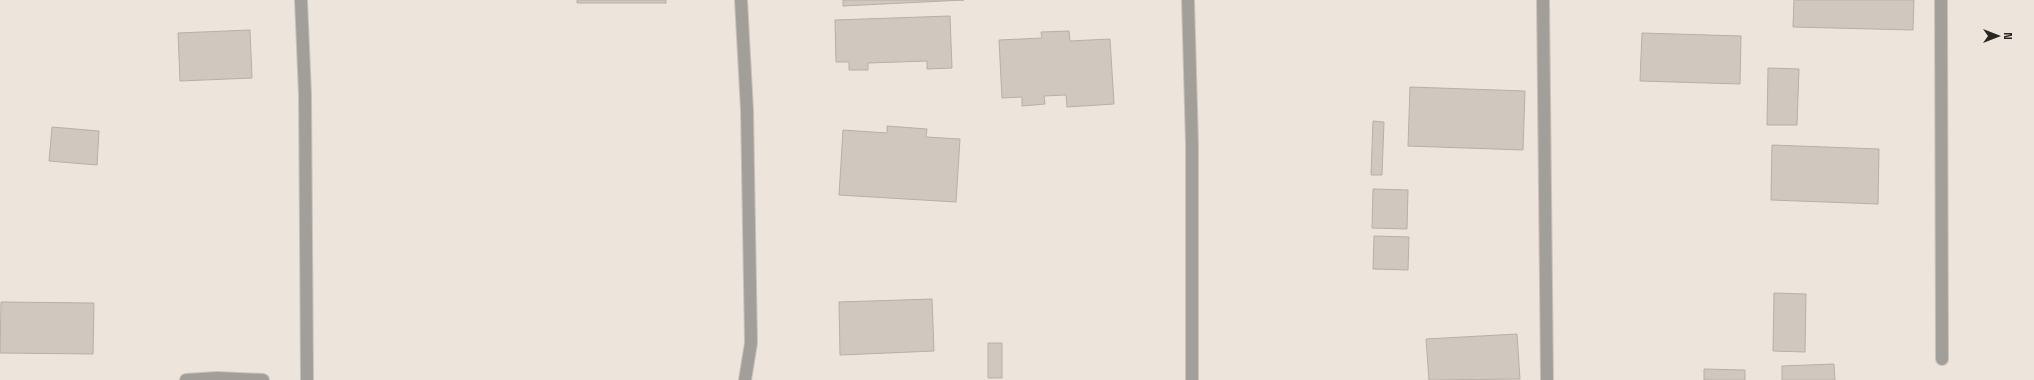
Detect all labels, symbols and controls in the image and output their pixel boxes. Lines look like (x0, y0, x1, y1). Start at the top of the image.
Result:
north arrow (1978, 16, 2018, 56)
text: N (2001, 32, 2015, 40)

